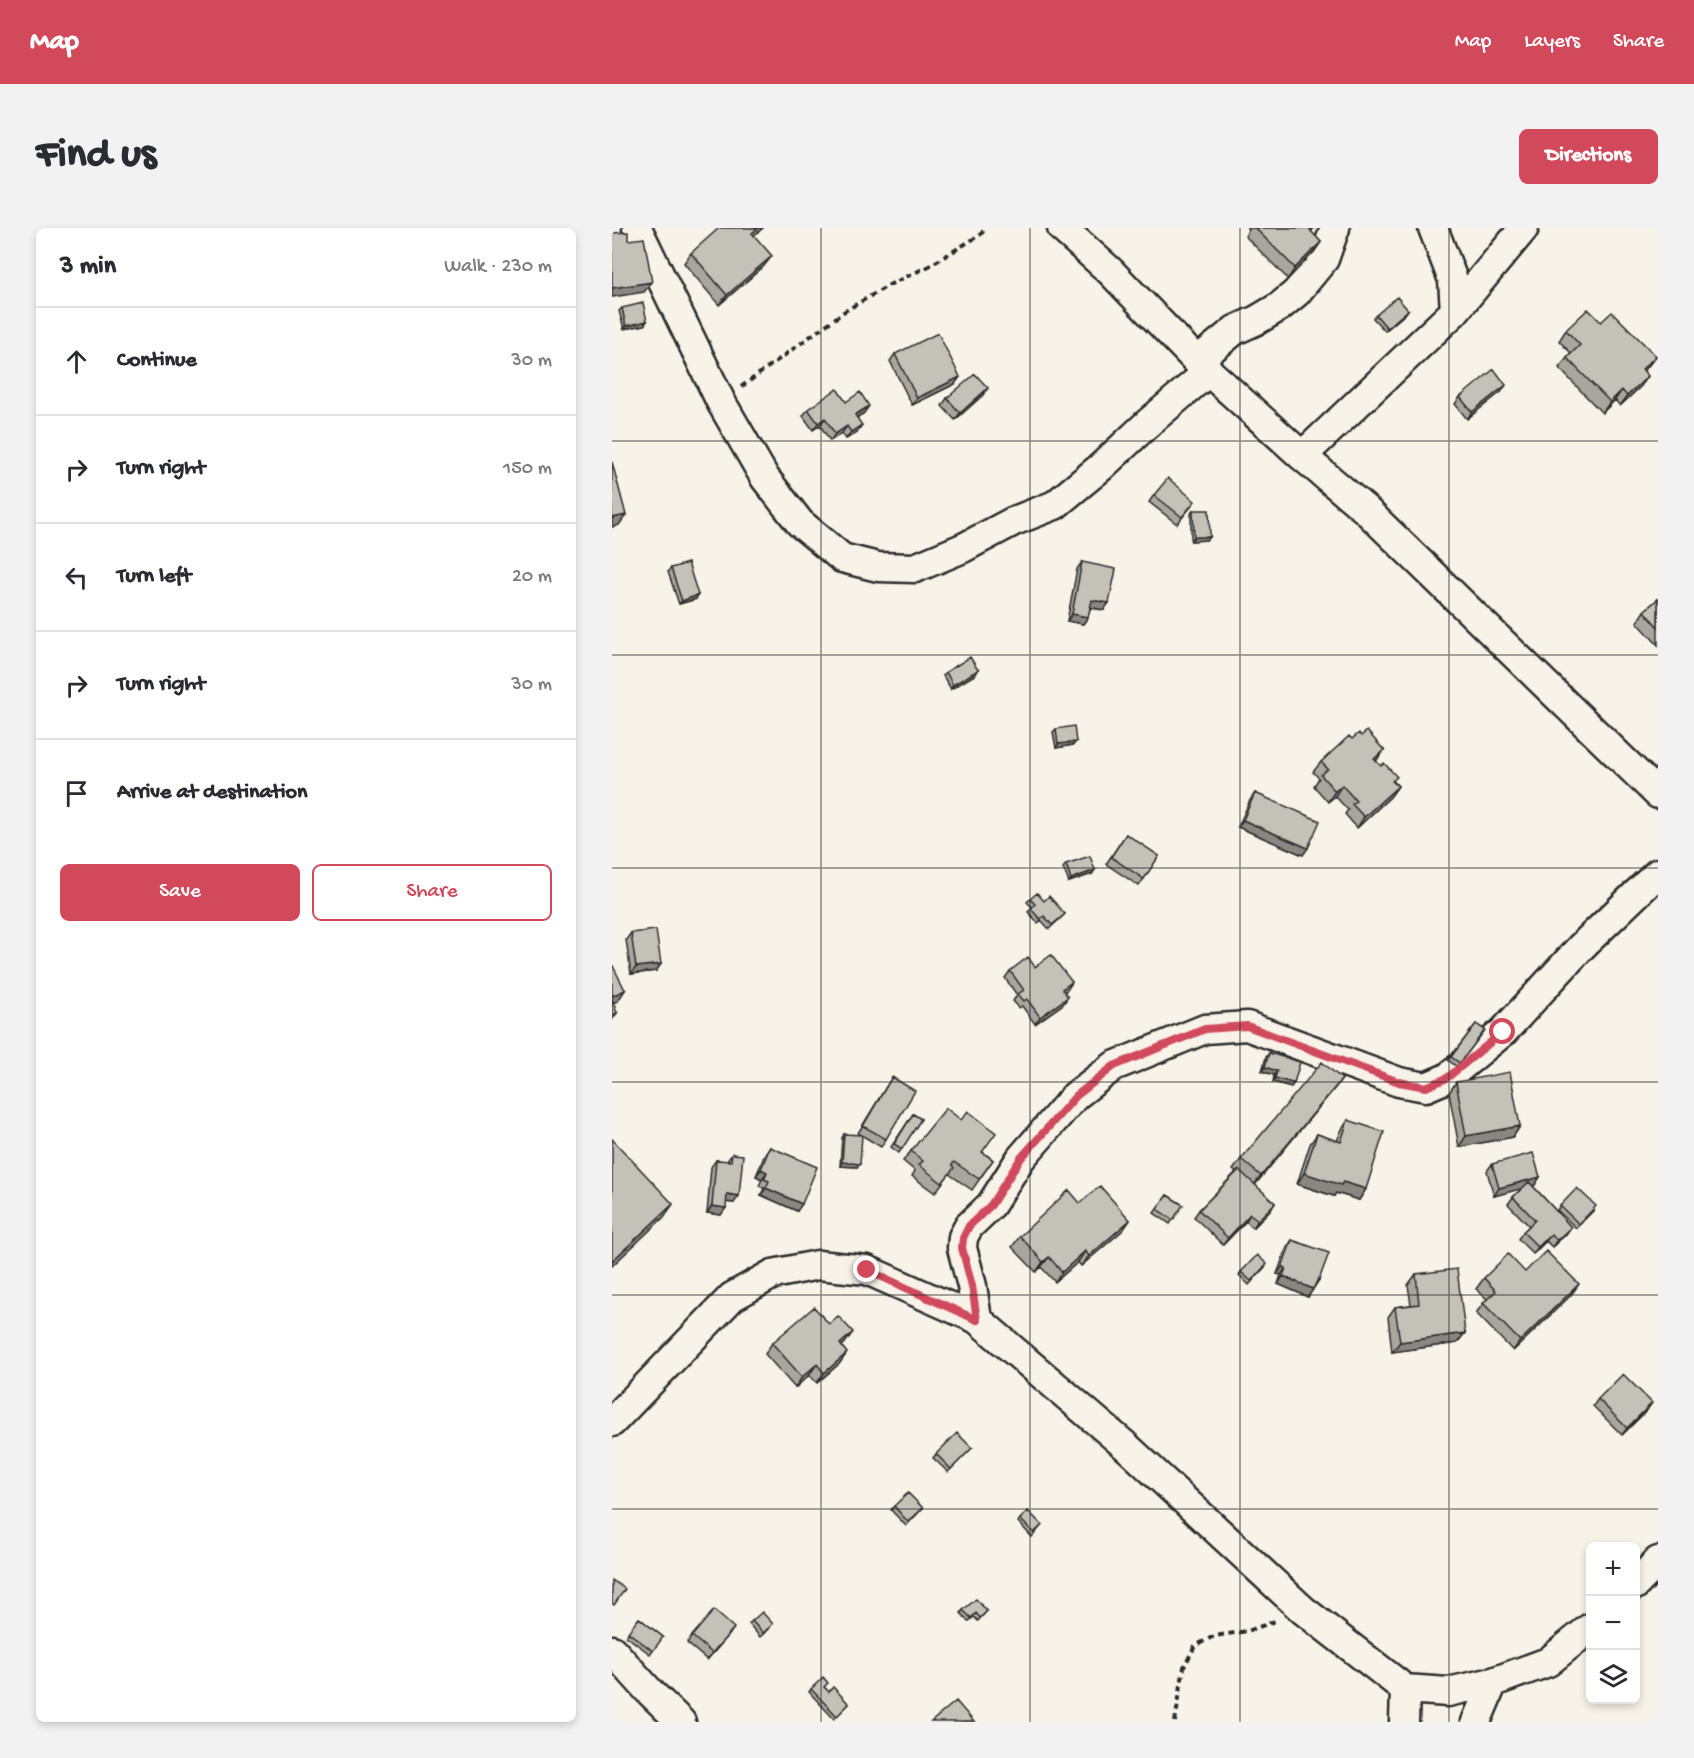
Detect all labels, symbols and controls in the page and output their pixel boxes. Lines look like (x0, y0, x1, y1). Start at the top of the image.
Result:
text: Map (30, 26, 79, 59)
text: Map (1455, 30, 1491, 55)
text: Layers (1524, 30, 1580, 55)
text: Share (1613, 30, 1664, 55)
button: Directions (1519, 129, 1658, 184)
text: Find us (36, 132, 156, 181)
text: 3 min (60, 252, 116, 283)
text: Walk · 230 m (444, 256, 552, 279)
icon: ahead (60, 345, 93, 378)
text: Continue (117, 348, 197, 374)
text: 30 m (511, 350, 552, 373)
icon: right (60, 453, 93, 486)
text: Turn right (117, 456, 205, 482)
text: 150 m (503, 458, 552, 481)
icon: left (60, 561, 93, 594)
text: Turn left (117, 564, 191, 590)
text: 20 m (512, 566, 552, 589)
icon: right (60, 669, 93, 702)
text: Turn right (117, 672, 205, 698)
text: 30 m (511, 674, 552, 697)
icon: arrive (60, 777, 93, 810)
text: Arrive at destination (117, 780, 307, 806)
button: Save (60, 864, 300, 921)
button: Share (312, 864, 552, 921)
route start (1489, 1018, 1515, 1044)
route end (853, 1256, 879, 1282)
map controls (1586, 1542, 1640, 1704)
button: + (1586, 1542, 1640, 1596)
button: − (1586, 1596, 1640, 1650)
button: layers (1586, 1650, 1640, 1704)

